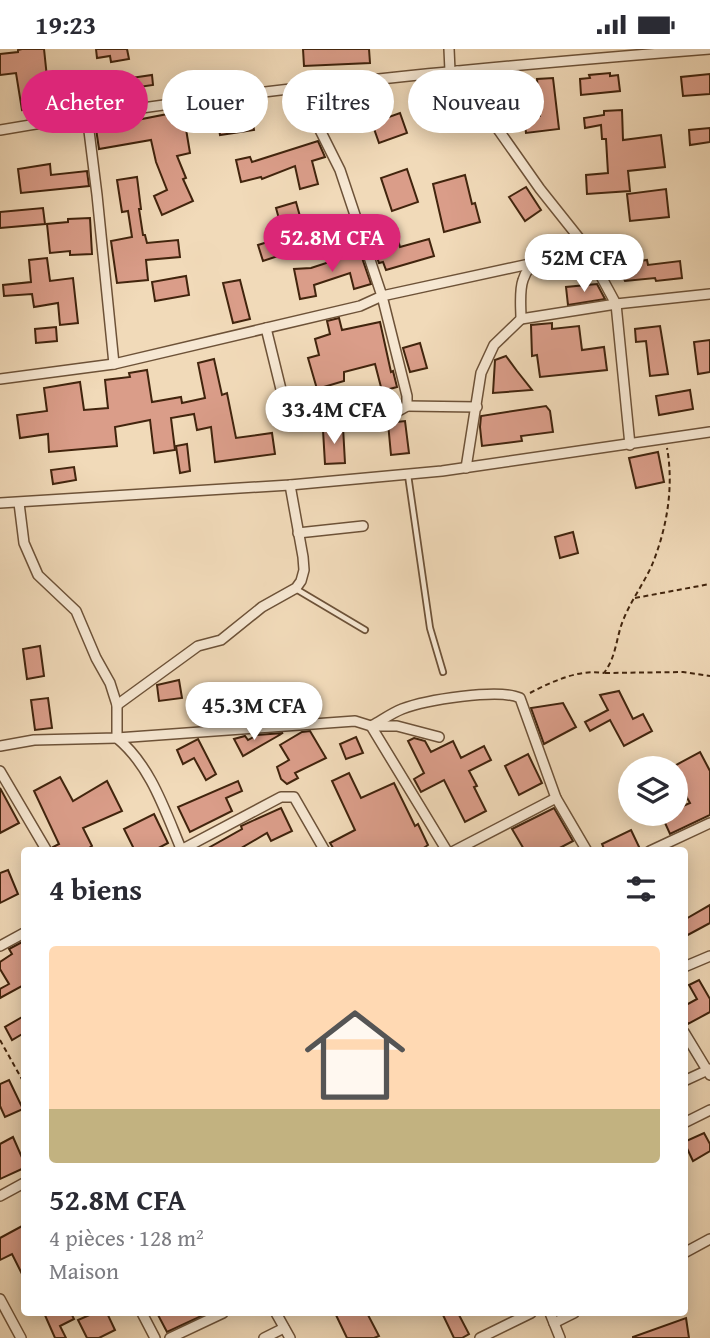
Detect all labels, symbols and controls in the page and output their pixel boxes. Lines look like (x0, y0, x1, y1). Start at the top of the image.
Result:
text: 19:23 (35, 5, 96, 44)
chip: Acheter (21, 70, 148, 133)
chip: Louer (162, 70, 268, 133)
chip: Filtres (282, 70, 394, 133)
chip: Nouveau (408, 70, 544, 133)
pin: 52.8M CFA (252, 215, 412, 274)
text: 52.8M CFA (279, 220, 385, 253)
pin: 52M CFA (519, 235, 649, 294)
text: 52M CFA (541, 240, 627, 273)
pin: 33.4M CFA (254, 387, 414, 446)
text: 33.4M CFA (281, 392, 387, 425)
pin: 45.3M CFA (174, 683, 334, 742)
text: 45.3M CFA (201, 688, 307, 721)
map controls (618, 756, 688, 826)
button: layers (618, 756, 688, 826)
text: 4 biens (49, 867, 142, 911)
icon: filters (622, 870, 660, 908)
icon: home (292, 992, 418, 1118)
text: 52.8M CFA (49, 1177, 186, 1221)
text: 4 pièces · 128 m² (49, 1221, 204, 1254)
text: Maison (49, 1254, 119, 1287)

